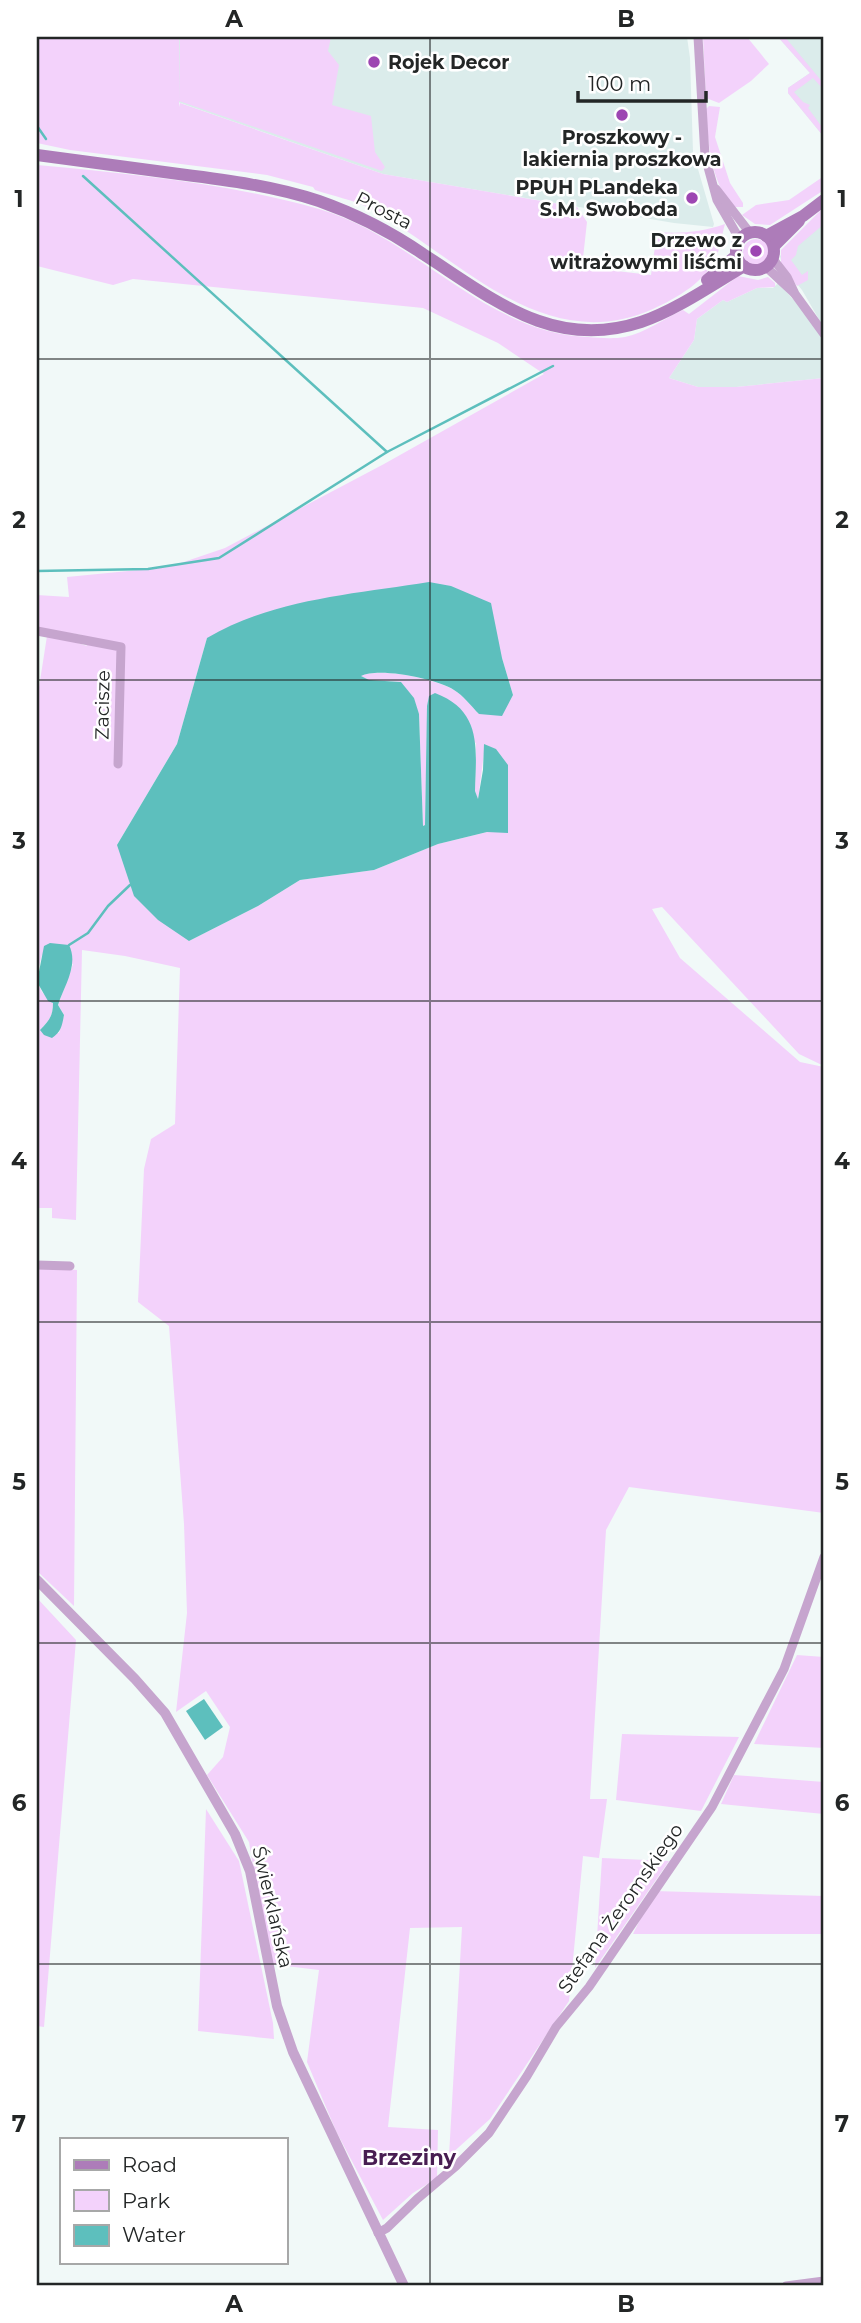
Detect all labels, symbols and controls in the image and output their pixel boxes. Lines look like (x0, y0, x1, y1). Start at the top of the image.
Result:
text: A (224, 5, 243, 33)
text: B (617, 5, 635, 33)
place label: Rojek Decor (388, 51, 509, 74)
marker: Rojek Decor (366, 54, 382, 70)
scale bar (578, 60, 705, 104)
text: 100 m (588, 71, 651, 96)
marker: Proszkowy - lakiernia proszkowa (614, 107, 630, 123)
place label: Proszkowy - lakiernia proszkowa (523, 126, 721, 171)
place label: PPUH PLandeka S.M. Swoboda (516, 176, 678, 221)
text: 1 (14, 185, 24, 213)
text: 1 (837, 185, 847, 213)
street label: Prosta (352, 187, 416, 234)
marker: PPUH PLandeka S.M. Swoboda (684, 190, 700, 206)
place label: Drzewo z witrażowymi liśćmi (550, 229, 742, 274)
marker: Drzewo z witrażowymi liśćmi (748, 243, 764, 259)
text: 2 (12, 506, 26, 534)
text: 2 (835, 506, 849, 534)
street label: Zacisze (90, 670, 115, 740)
text: 3 (11, 827, 26, 855)
text: 3 (834, 827, 849, 855)
text: 4 (11, 1147, 27, 1175)
text: 4 (834, 1147, 850, 1175)
text: 5 (12, 1468, 26, 1496)
text: 5 (835, 1468, 849, 1496)
text: 6 (12, 1789, 27, 1817)
text: 6 (835, 1789, 850, 1817)
street label: Stefana Żeromskiego (553, 1819, 688, 1998)
street label: Świerklańska (247, 1844, 298, 1970)
text: 7 (12, 2110, 26, 2138)
text: 7 (835, 2110, 849, 2138)
legend (60, 2138, 287, 2264)
district label: Brzeziny (362, 2145, 457, 2170)
text: Road (122, 2152, 177, 2177)
text: Park (122, 2188, 170, 2213)
text: Water (122, 2222, 186, 2247)
text: A (224, 2290, 243, 2318)
text: B (617, 2290, 635, 2318)

